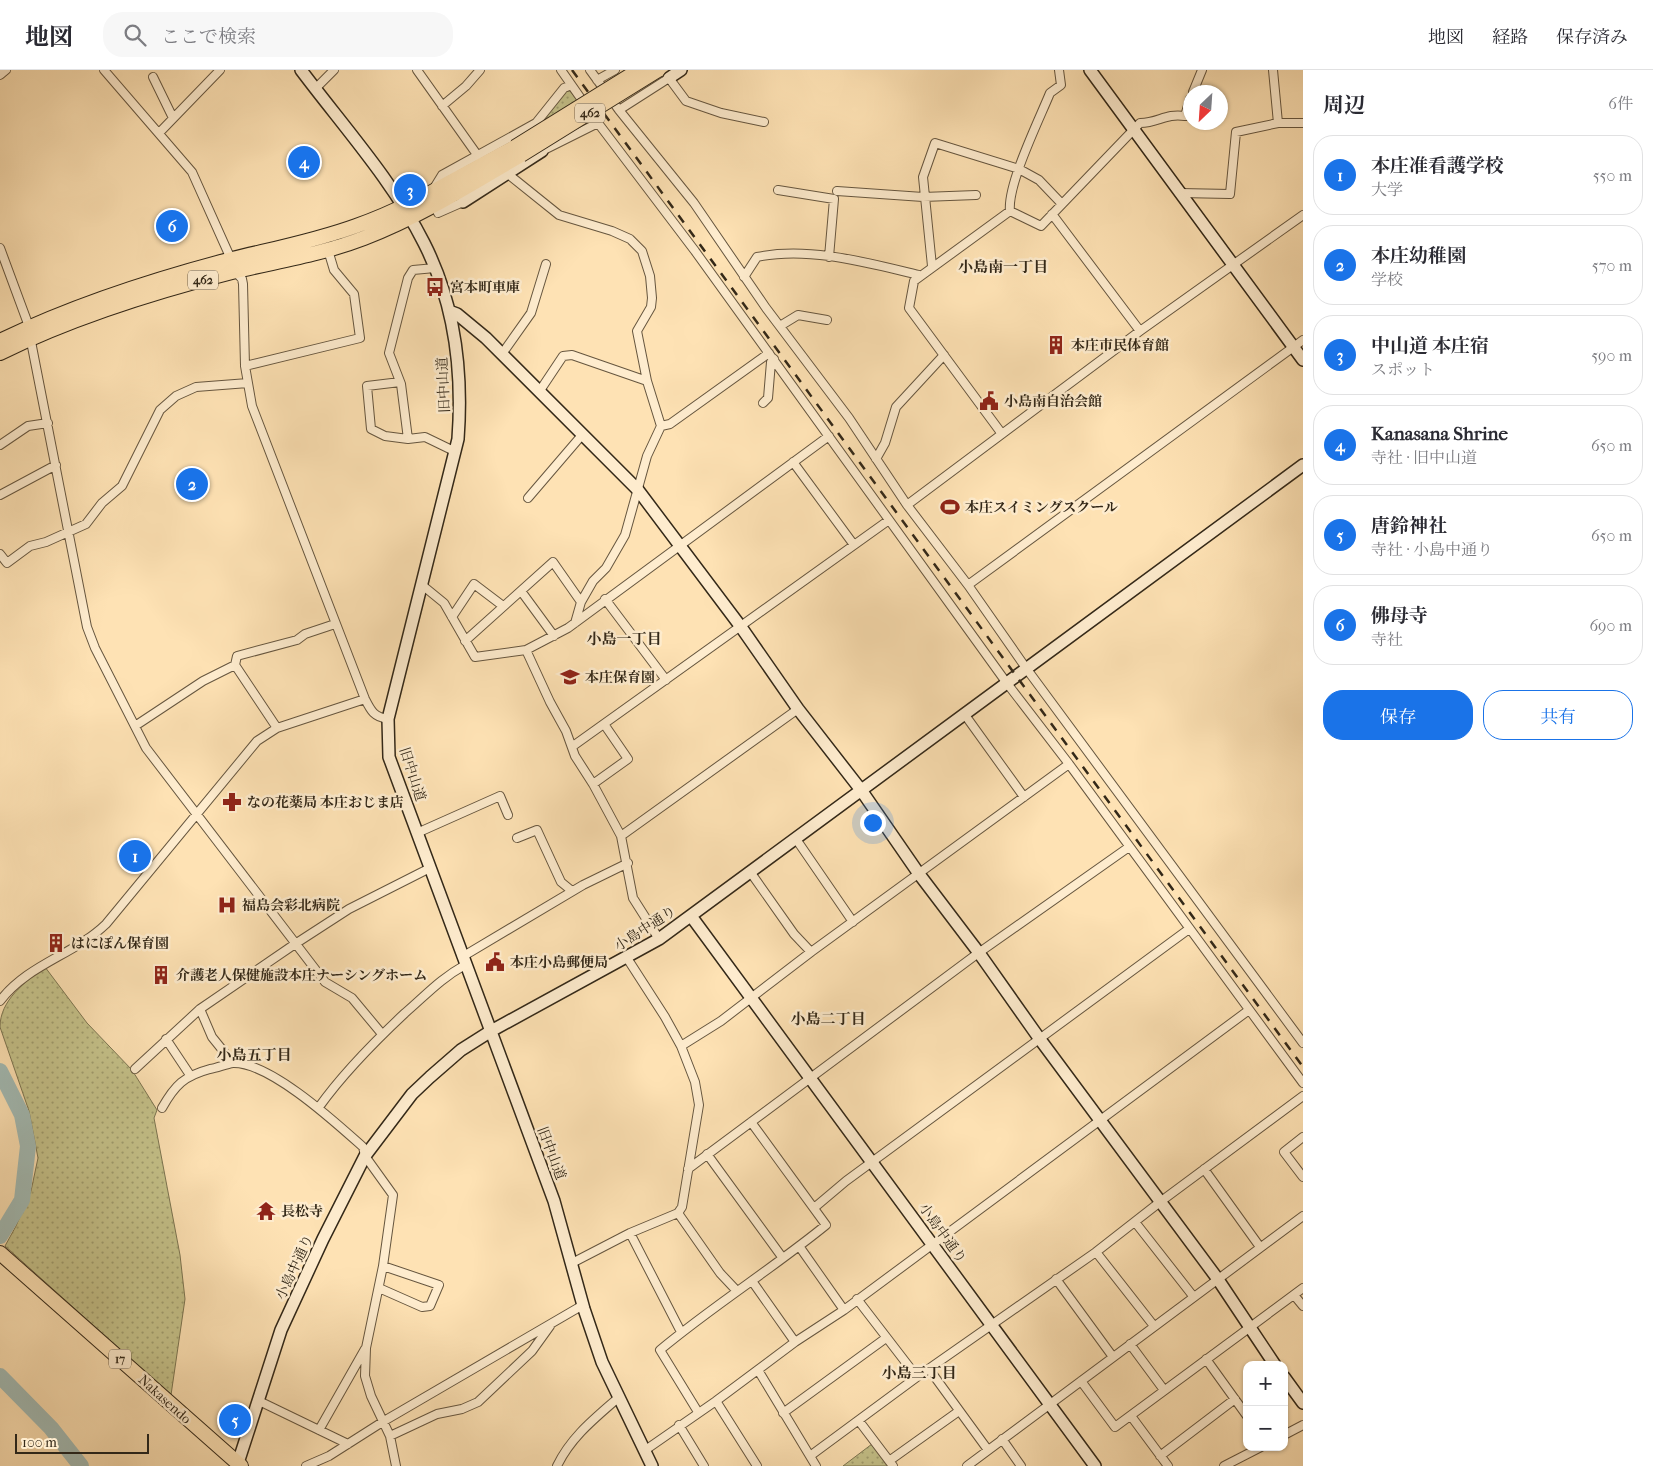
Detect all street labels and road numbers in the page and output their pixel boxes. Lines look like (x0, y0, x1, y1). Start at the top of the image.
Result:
road number: 462 (575, 104, 605, 122)
road number: 462 (188, 270, 218, 290)
street label: 旧中山道 (434, 357, 453, 413)
street label: 旧中山道 (396, 745, 429, 803)
street label: 小島中通り (611, 902, 679, 955)
street label: 旧中山道 (534, 1124, 570, 1182)
street label: 小島中通り (915, 1200, 970, 1267)
street label: 小島中通り (272, 1232, 317, 1303)
road number: 17 (109, 1350, 131, 1368)
street label: Nakasendo (135, 1371, 195, 1428)

